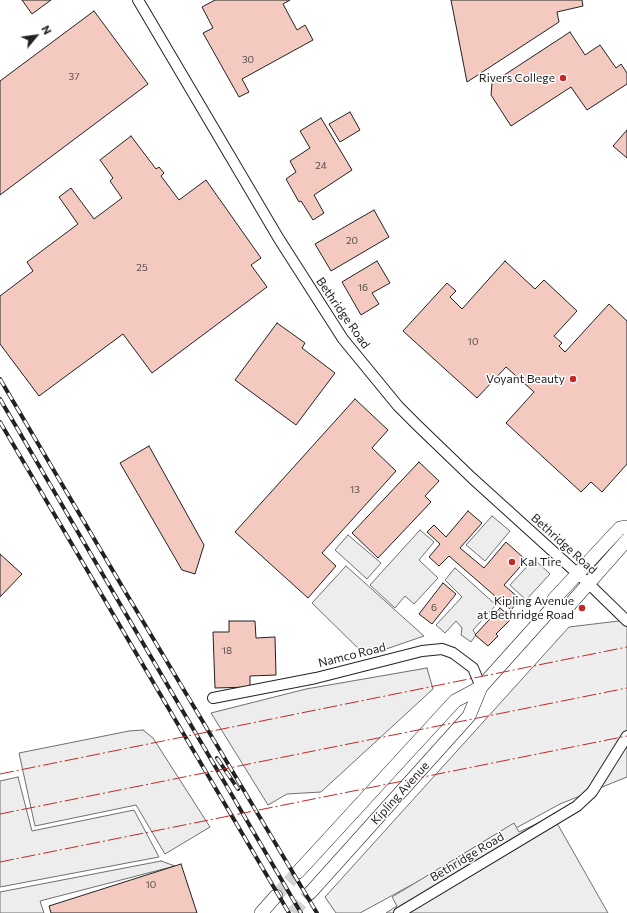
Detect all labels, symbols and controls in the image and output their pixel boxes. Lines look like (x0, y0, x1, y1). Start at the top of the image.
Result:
north arrow (16, 16, 56, 56)
text: N (39, 23, 55, 37)
house number: 30 (242, 54, 254, 66)
house number: 37 (69, 71, 79, 83)
place label: Rivers College (479, 71, 555, 85)
marker: Rivers College (558, 73, 568, 83)
house number: 24 (315, 160, 327, 172)
house number: 20 (346, 235, 358, 247)
house number: 25 (136, 262, 148, 274)
street label: Bethridge Road (313, 275, 373, 351)
house number: 16 (358, 282, 368, 294)
house number: 10 (468, 336, 478, 348)
place label: Voyant Beauty (486, 372, 565, 386)
marker: Voyant Beauty (568, 374, 578, 384)
house number: 13 (350, 484, 360, 496)
street label: Bethridge Road (528, 511, 600, 577)
place label: Kal Tire (520, 555, 561, 569)
marker: Kal Tire (507, 557, 517, 567)
place label: Kipling Avenue at Bethridge Road (477, 594, 574, 622)
house number: 6 (431, 602, 437, 614)
marker: Kipling Avenue at Bethridge Road (577, 603, 587, 613)
street label: Namco Road (317, 640, 387, 670)
house number: 18 (222, 645, 232, 657)
street label: Kipling Avenue (368, 758, 432, 828)
street label: Bethridge Road (427, 829, 507, 885)
house number: 10 (146, 879, 156, 891)

